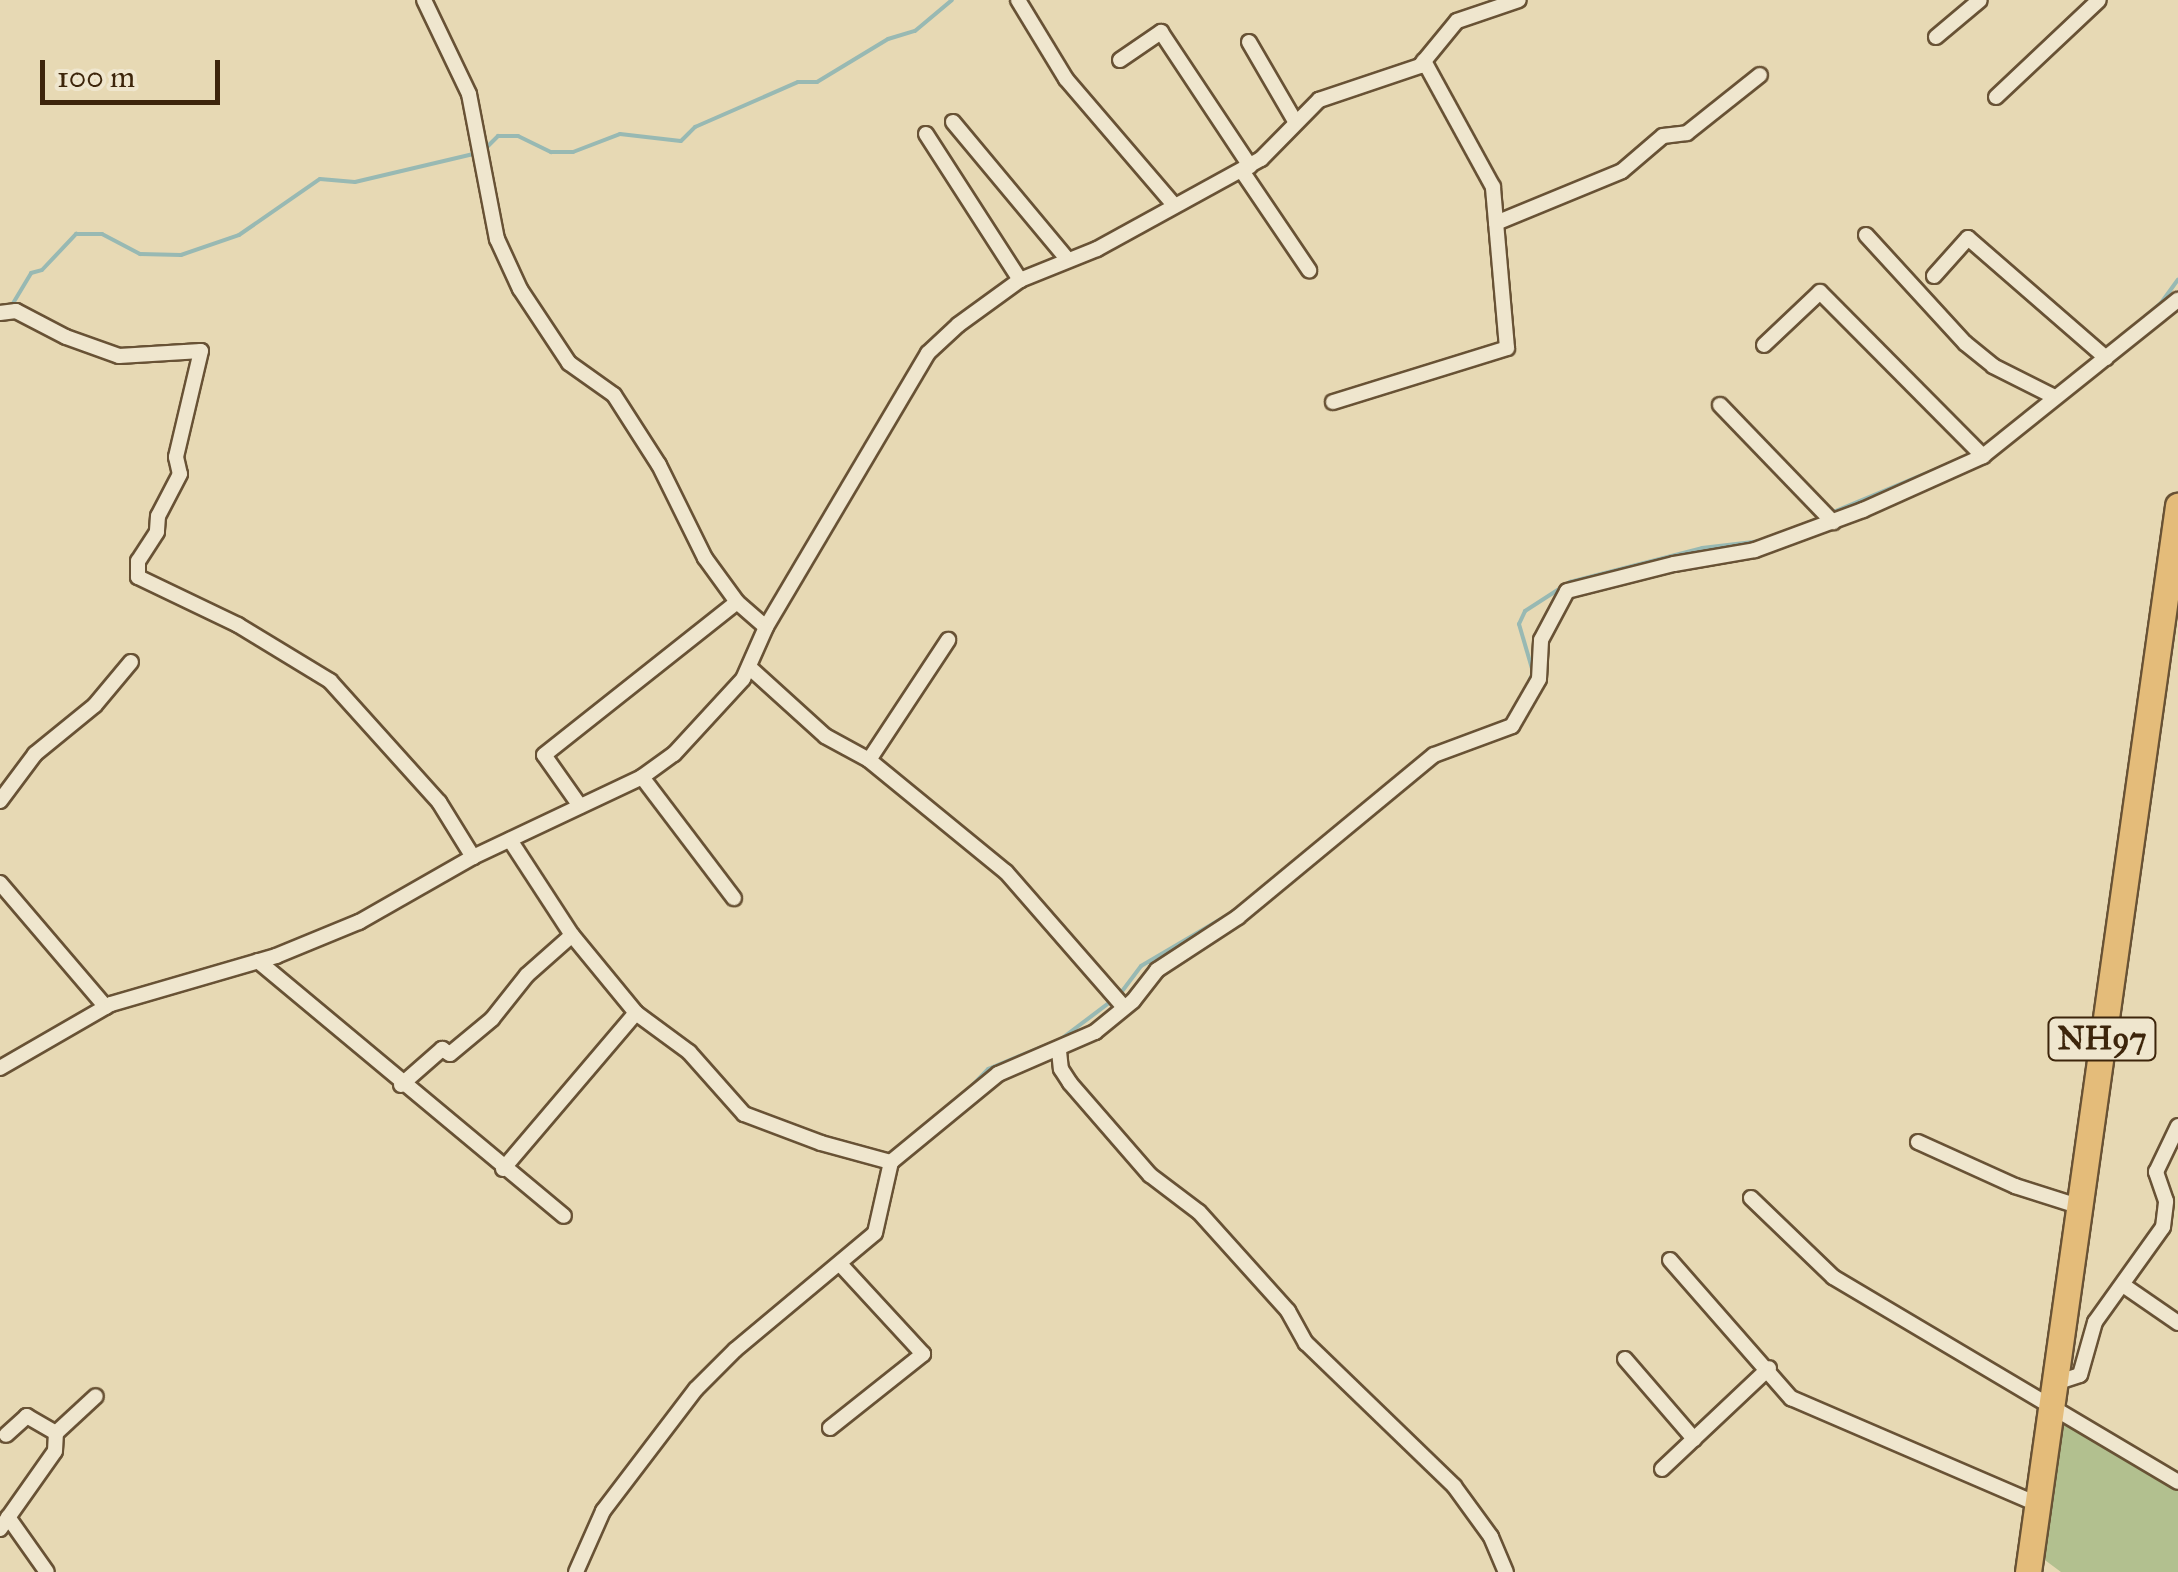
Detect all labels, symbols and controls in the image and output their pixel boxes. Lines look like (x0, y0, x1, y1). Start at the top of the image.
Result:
scale bar (45, 40, 225, 102)
text: 100 m (57, 59, 135, 95)
road number: NH97 (2047, 1012, 2157, 1066)

